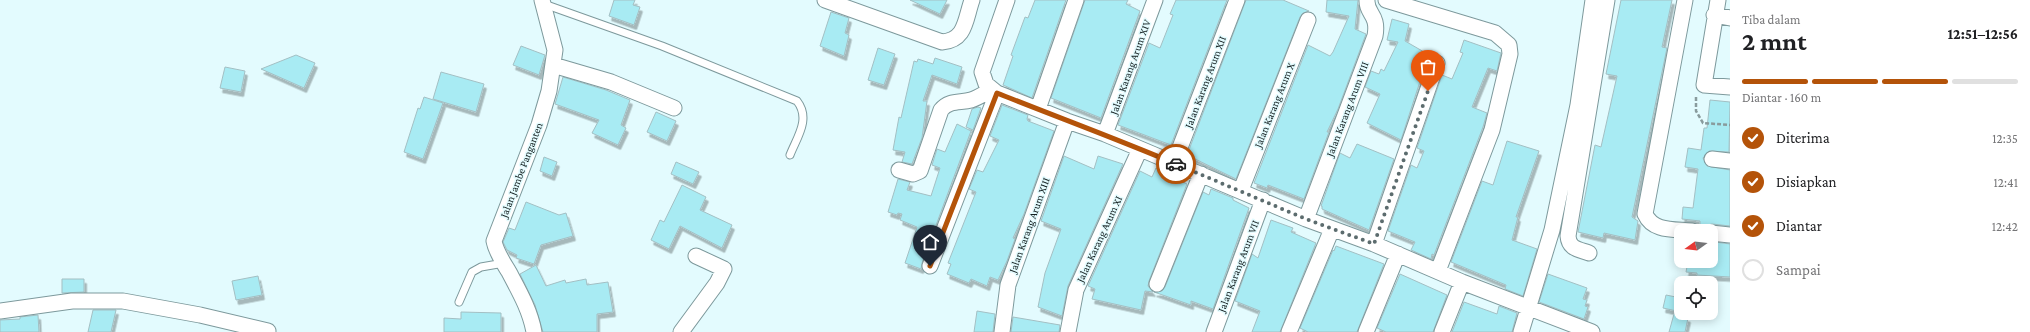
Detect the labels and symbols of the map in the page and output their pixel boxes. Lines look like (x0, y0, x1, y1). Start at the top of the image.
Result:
street label: Jalan Karang Arum XIV (1107, 17, 1154, 118)
street label: Jalan Karang Arum XII (1182, 34, 1229, 131)
pin (1411, 50, 1445, 91)
street label: Jalan Karang Arum X (1251, 60, 1298, 151)
street label: Jalan Karang Arum VIII (1323, 60, 1372, 160)
street label: Jalan Jambe Panganten (497, 121, 546, 221)
courier (1156, 144, 1196, 184)
street label: Jalan Karang Arum XIII (1006, 176, 1053, 276)
street label: Jalan Karang Arum XI (1073, 194, 1125, 286)
street label: Jalan Karang Arum VII (1215, 218, 1262, 315)
north arrow (1674, 224, 1718, 268)
pin (913, 225, 947, 266)

